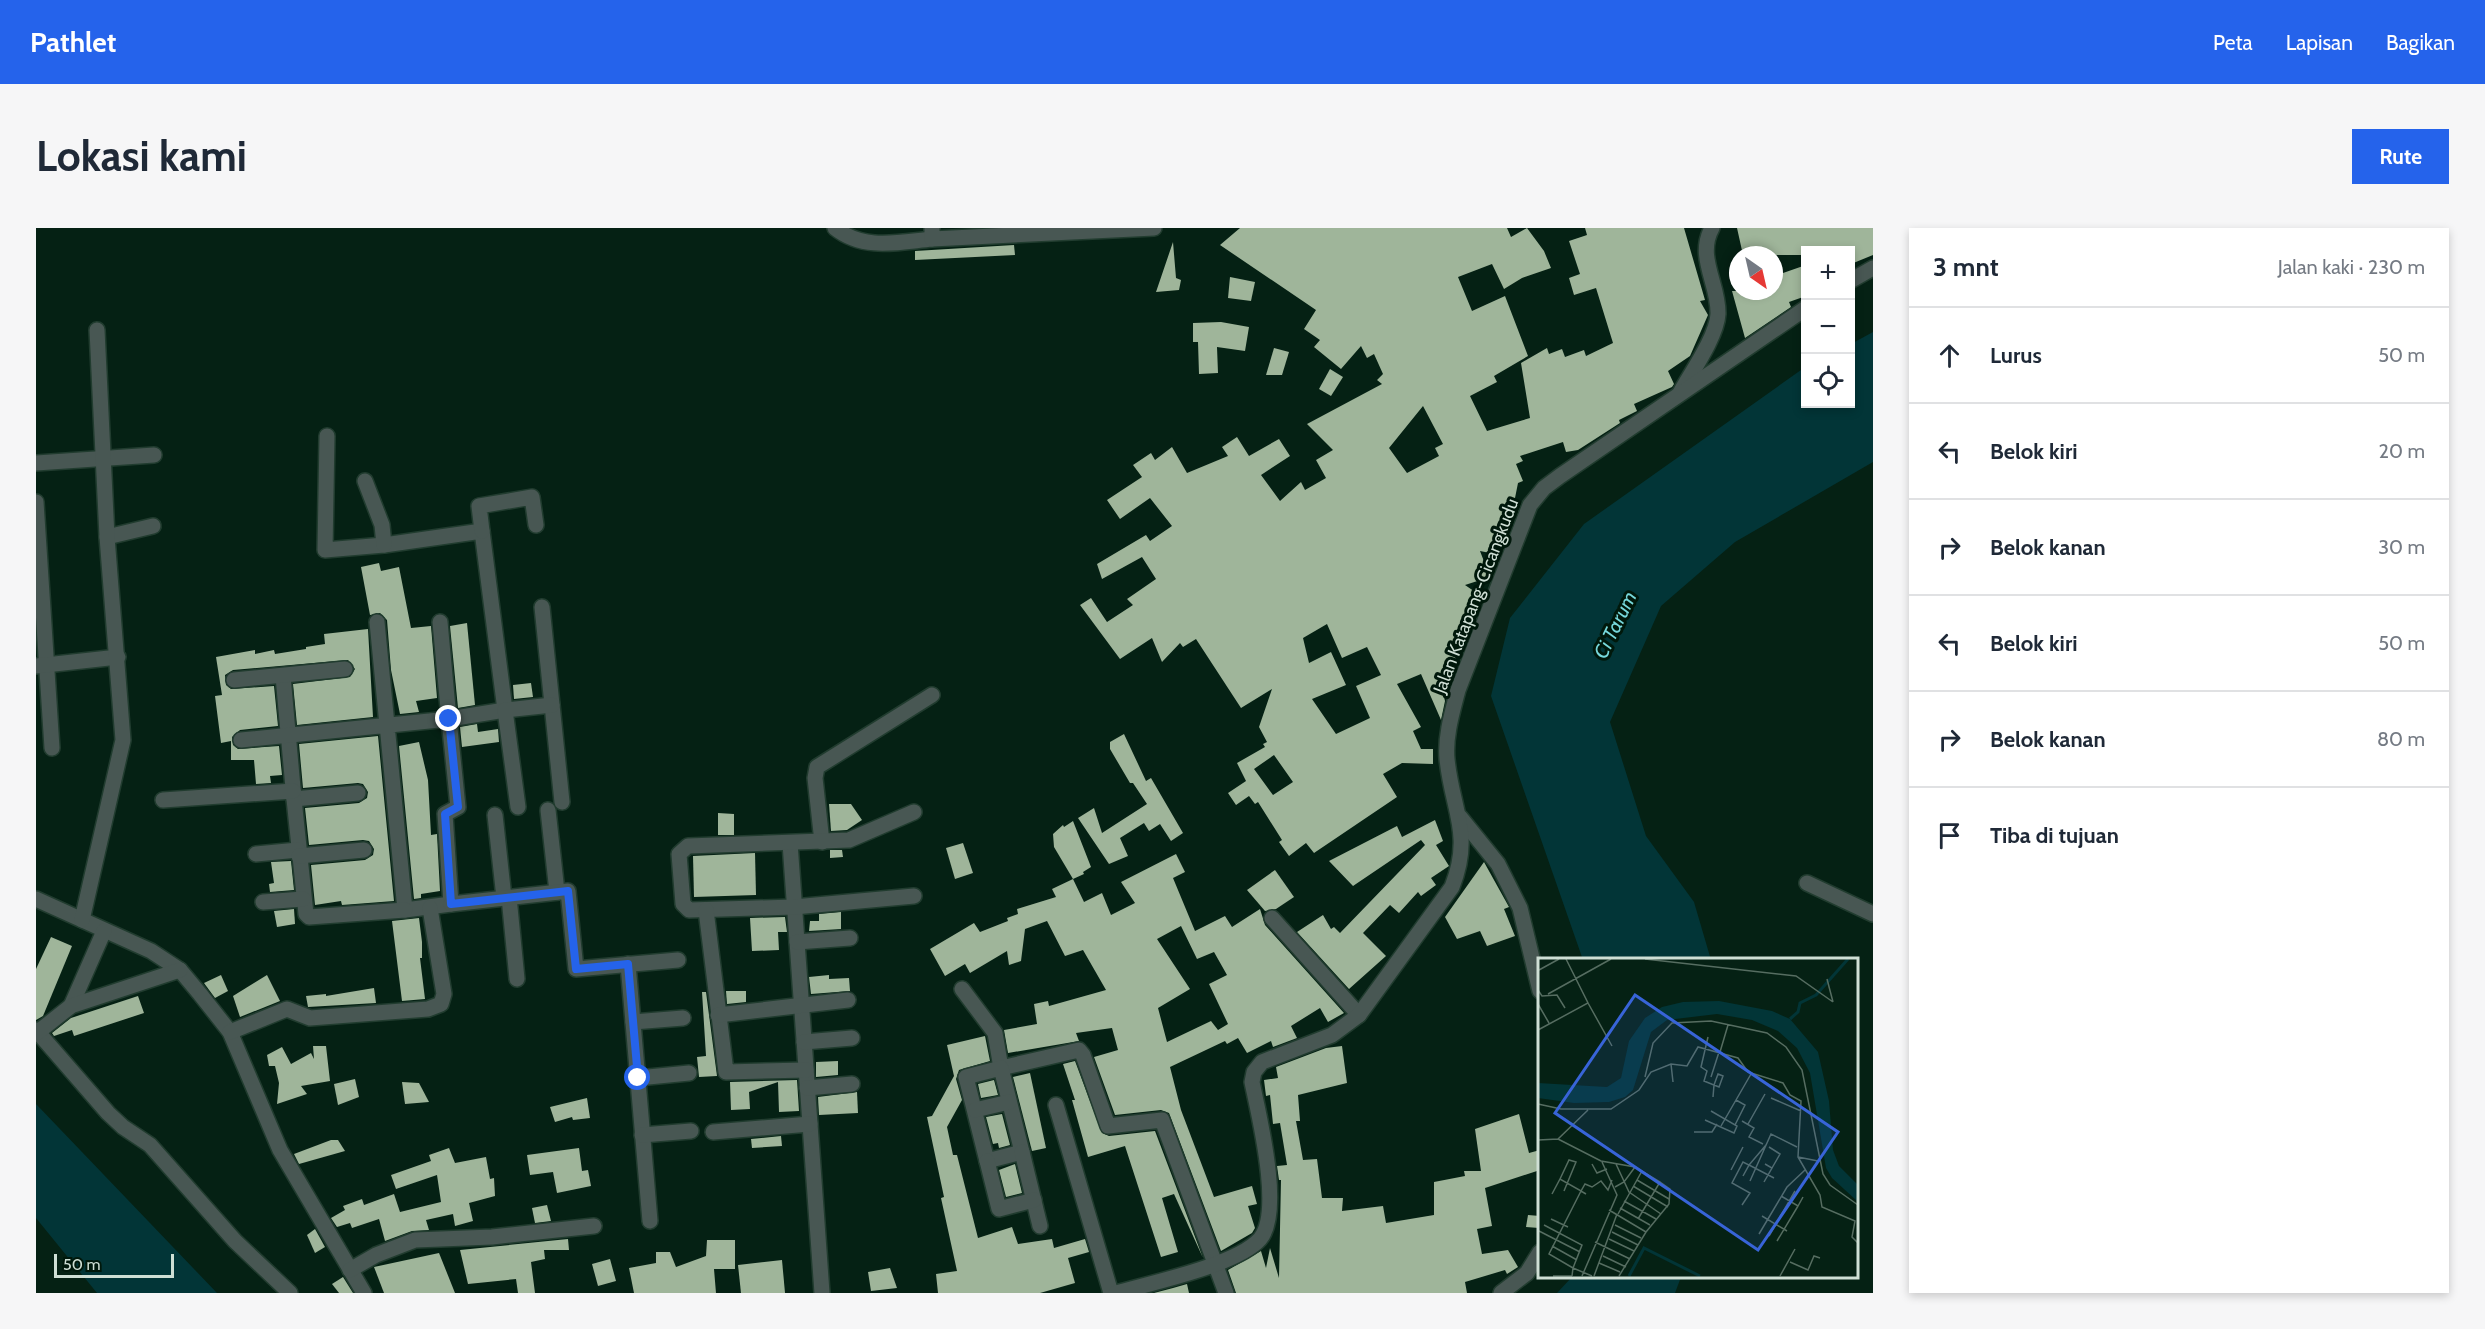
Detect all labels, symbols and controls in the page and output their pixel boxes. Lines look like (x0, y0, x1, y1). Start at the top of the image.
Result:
text: Pathlet (30, 25, 116, 59)
text: Peta (2213, 30, 2253, 55)
text: Lapisan (2286, 30, 2353, 55)
text: Bagikan (2386, 30, 2455, 55)
button: Rute (2352, 129, 2449, 184)
text: Lokasi kami (36, 130, 247, 182)
north arrow (1729, 246, 1783, 300)
map controls (1801, 246, 1855, 408)
button: + (1801, 246, 1855, 300)
text: 3 mnt (1933, 251, 1999, 283)
text: Jalan kaki · 230 m (2278, 255, 2425, 279)
button: − (1801, 300, 1855, 354)
icon: ahead (1933, 339, 1966, 372)
text: Lurus (1990, 342, 2042, 369)
text: 50 m (2378, 343, 2425, 367)
button: locate (1801, 354, 1855, 408)
icon: left (1933, 435, 1966, 468)
text: Belok kiri (1990, 438, 2077, 465)
text: 20 m (2379, 439, 2425, 463)
street label: Jalan Katapang-Cicangkudu (1428, 495, 1523, 697)
icon: right (1933, 531, 1966, 564)
text: Belok kanan (1990, 534, 2106, 561)
text: 30 m (2378, 535, 2425, 559)
water label: Ci Tarum (1588, 587, 1642, 663)
icon: left (1933, 627, 1966, 660)
text: Belok kiri (1990, 630, 2077, 657)
text: 50 m (2378, 631, 2425, 655)
route end (435, 705, 461, 731)
icon: right (1933, 723, 1966, 756)
text: Belok kanan (1990, 726, 2106, 753)
text: 80 m (2377, 727, 2425, 751)
icon: arrive (1933, 819, 1966, 852)
text: Tiba di tujuan (1990, 822, 2119, 849)
inset map (1538, 958, 1858, 1278)
route start (624, 1064, 650, 1090)
scale bar (54, 1251, 174, 1278)
text: 50 m (63, 1255, 100, 1274)

